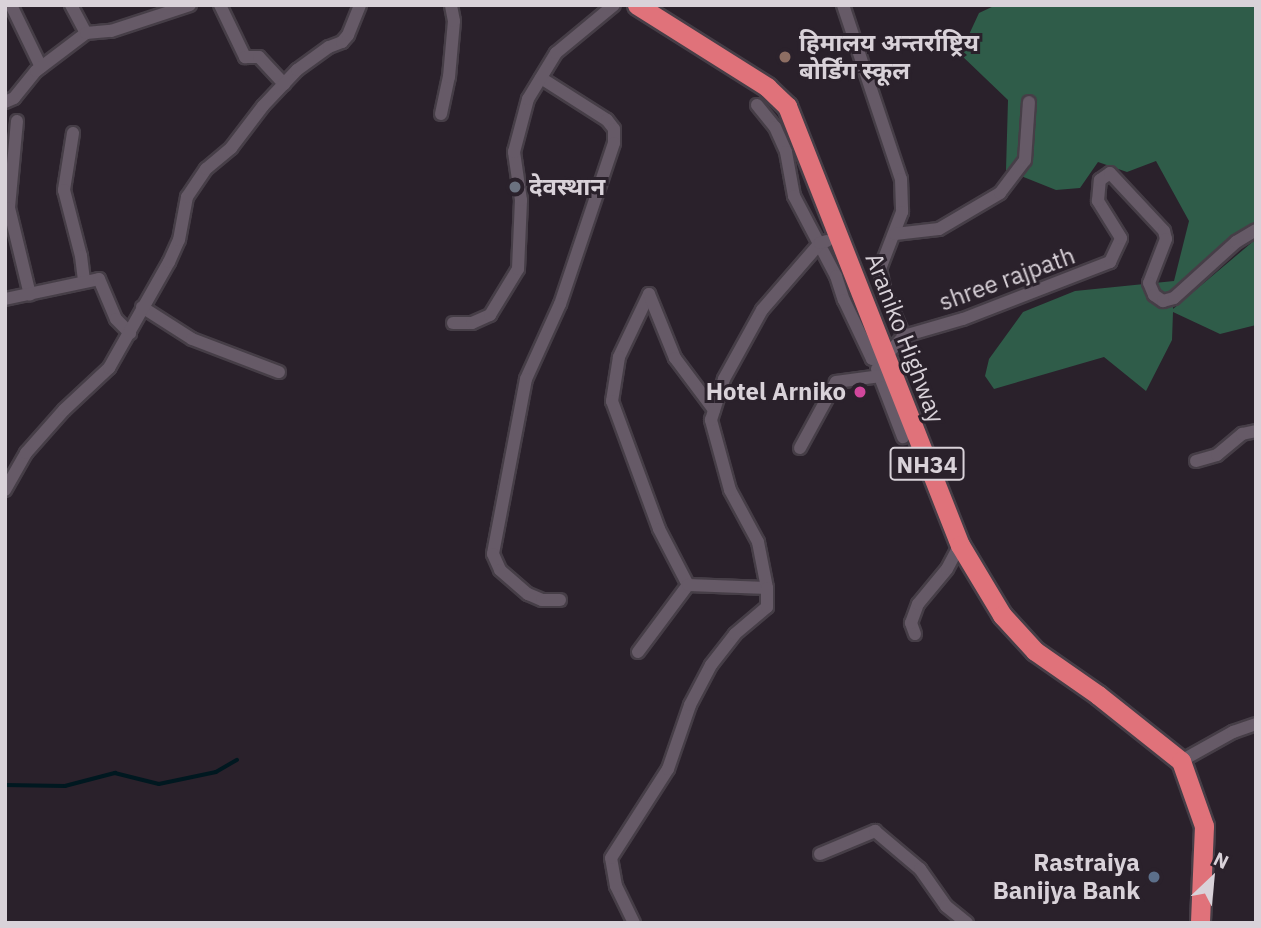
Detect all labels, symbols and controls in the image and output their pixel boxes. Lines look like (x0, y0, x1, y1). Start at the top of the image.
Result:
place label: हिमालय अन्तर्राष्ट्रिय बोर्डिंग स्कूल (799, 29, 979, 85)
marker: हिमालय अन्तर्राष्ट्रिय बोर्डिंग स्कूल (777, 49, 793, 65)
place label: देवस्थान (529, 173, 605, 201)
marker: देवस्थान (507, 179, 523, 195)
street label: shree rajpath (935, 241, 1079, 317)
street label: Araniko Highway (859, 249, 951, 427)
place label: Hotel Arniko (706, 378, 846, 406)
marker: Hotel Arniko (852, 384, 868, 400)
road number: NH34 (888, 445, 965, 484)
north arrow (1177, 844, 1247, 914)
text: N (1210, 846, 1233, 874)
place label: Rastraiya Banijya Bank (993, 849, 1140, 905)
marker: Rastraiya Banijya Bank (1146, 869, 1162, 885)

